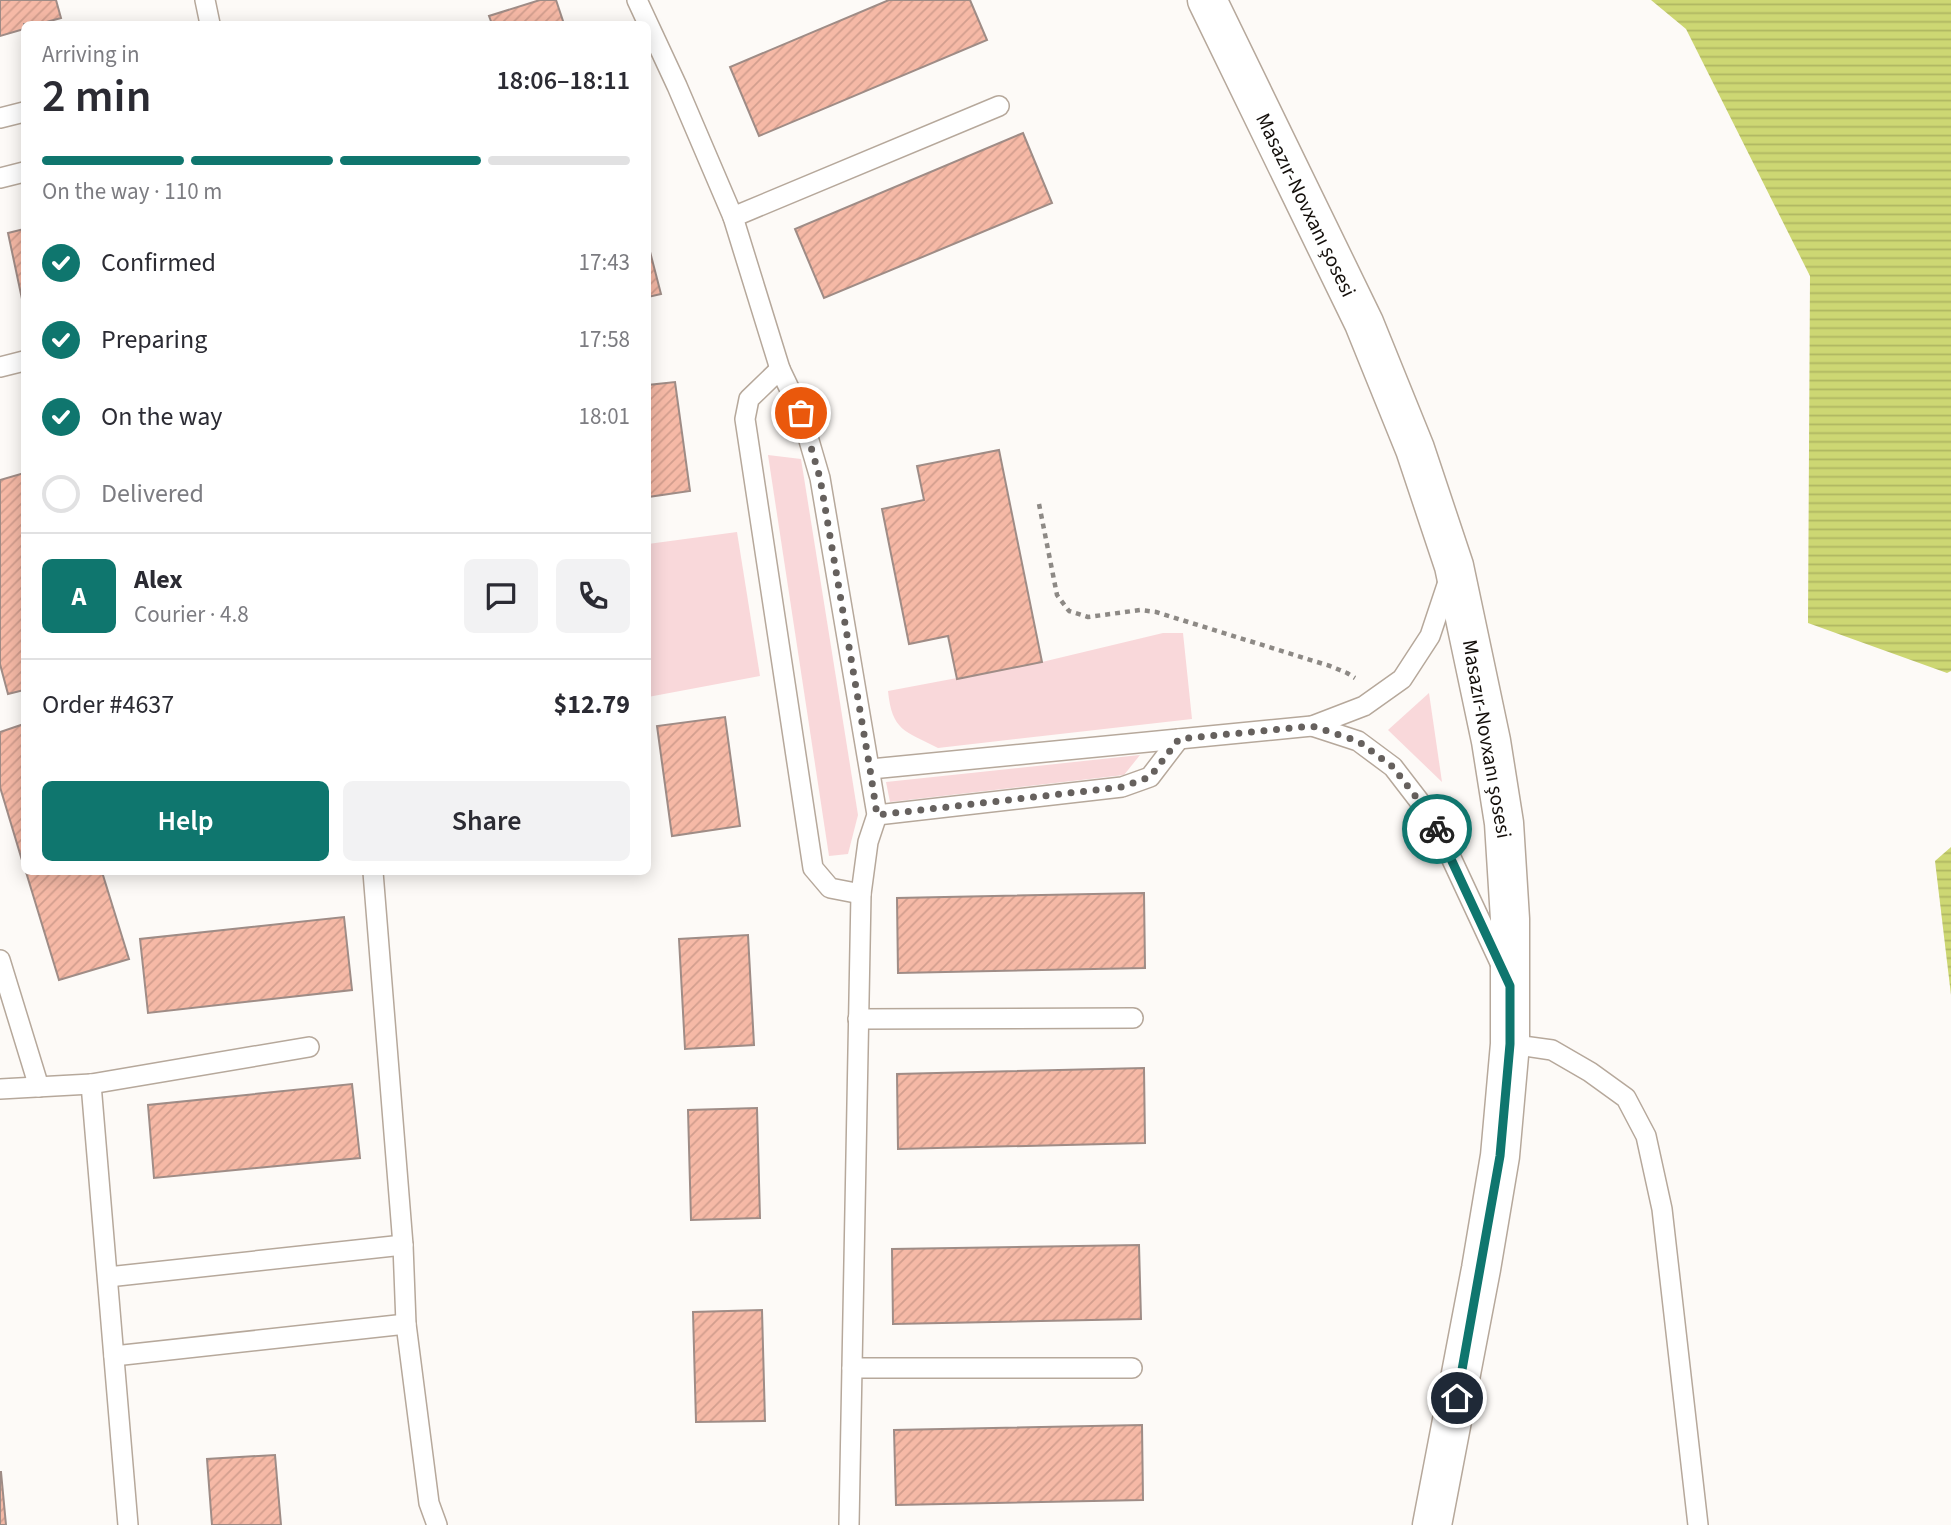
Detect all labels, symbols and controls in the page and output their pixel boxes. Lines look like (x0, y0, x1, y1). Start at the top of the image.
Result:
text: Arriving in (42, 38, 140, 71)
text: 18:06–18:11 (497, 62, 630, 99)
text: 2 min (42, 64, 151, 129)
street label: Masazır-Novxanı şosesi (1248, 108, 1364, 302)
text: On the way · 110 m (42, 175, 222, 208)
icon: check (42, 244, 80, 282)
text: Confirmed (101, 244, 216, 281)
text: 17:43 (579, 246, 630, 279)
icon: check (42, 321, 80, 359)
text: Preparing (101, 321, 207, 358)
text: 17:58 (579, 323, 630, 356)
pin (771, 383, 831, 443)
icon: bag (782, 394, 820, 432)
icon: check (42, 398, 80, 436)
text: On the way (101, 398, 222, 435)
text: 18:01 (579, 400, 630, 433)
text: Delivered (101, 475, 204, 512)
button: chat (464, 559, 538, 633)
button: phone (556, 559, 630, 633)
text: Alex (134, 561, 183, 598)
text: A (72, 578, 86, 615)
text: Courier · 4.8 (134, 598, 249, 631)
street label: Masazır-Novxanı şosesi (1455, 637, 1519, 841)
text: Order #4637 (42, 686, 174, 723)
text: $12.79 (554, 686, 630, 723)
button: Help (42, 781, 329, 861)
button: Share (343, 781, 630, 861)
courier (1402, 794, 1472, 864)
icon: bike (1418, 810, 1456, 848)
pin (1427, 1368, 1487, 1428)
icon: home (1438, 1379, 1476, 1417)

